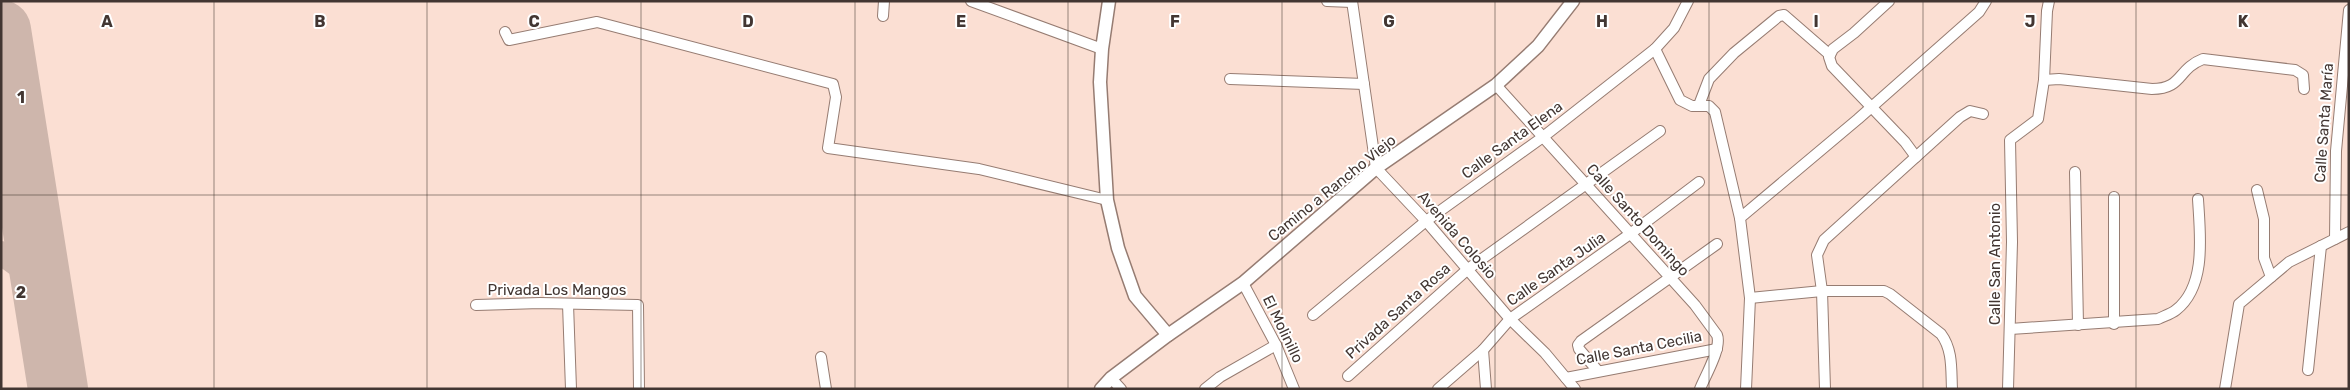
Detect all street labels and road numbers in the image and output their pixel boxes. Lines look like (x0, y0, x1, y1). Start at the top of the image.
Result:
street label: Calle Santa María (2311, 63, 2337, 183)
street label: Calle Santa Elena (1458, 97, 1566, 183)
street label: Camino a Rancho Viejo (1264, 131, 1400, 245)
street label: Calle Santo Domingo (1583, 160, 1693, 280)
street label: Avenida Colosio (1414, 187, 1500, 283)
street label: Calle San Antonio (1986, 203, 2004, 325)
street label: Calle Santa Julia (1503, 228, 1609, 310)
street label: Privada Santa Rosa (1342, 259, 1454, 363)
street label: Privada Los Mangos (488, 281, 627, 299)
street label: El Molinillo (1259, 292, 1307, 366)
street label: Calle Santa Cecilia (1575, 327, 1703, 369)

